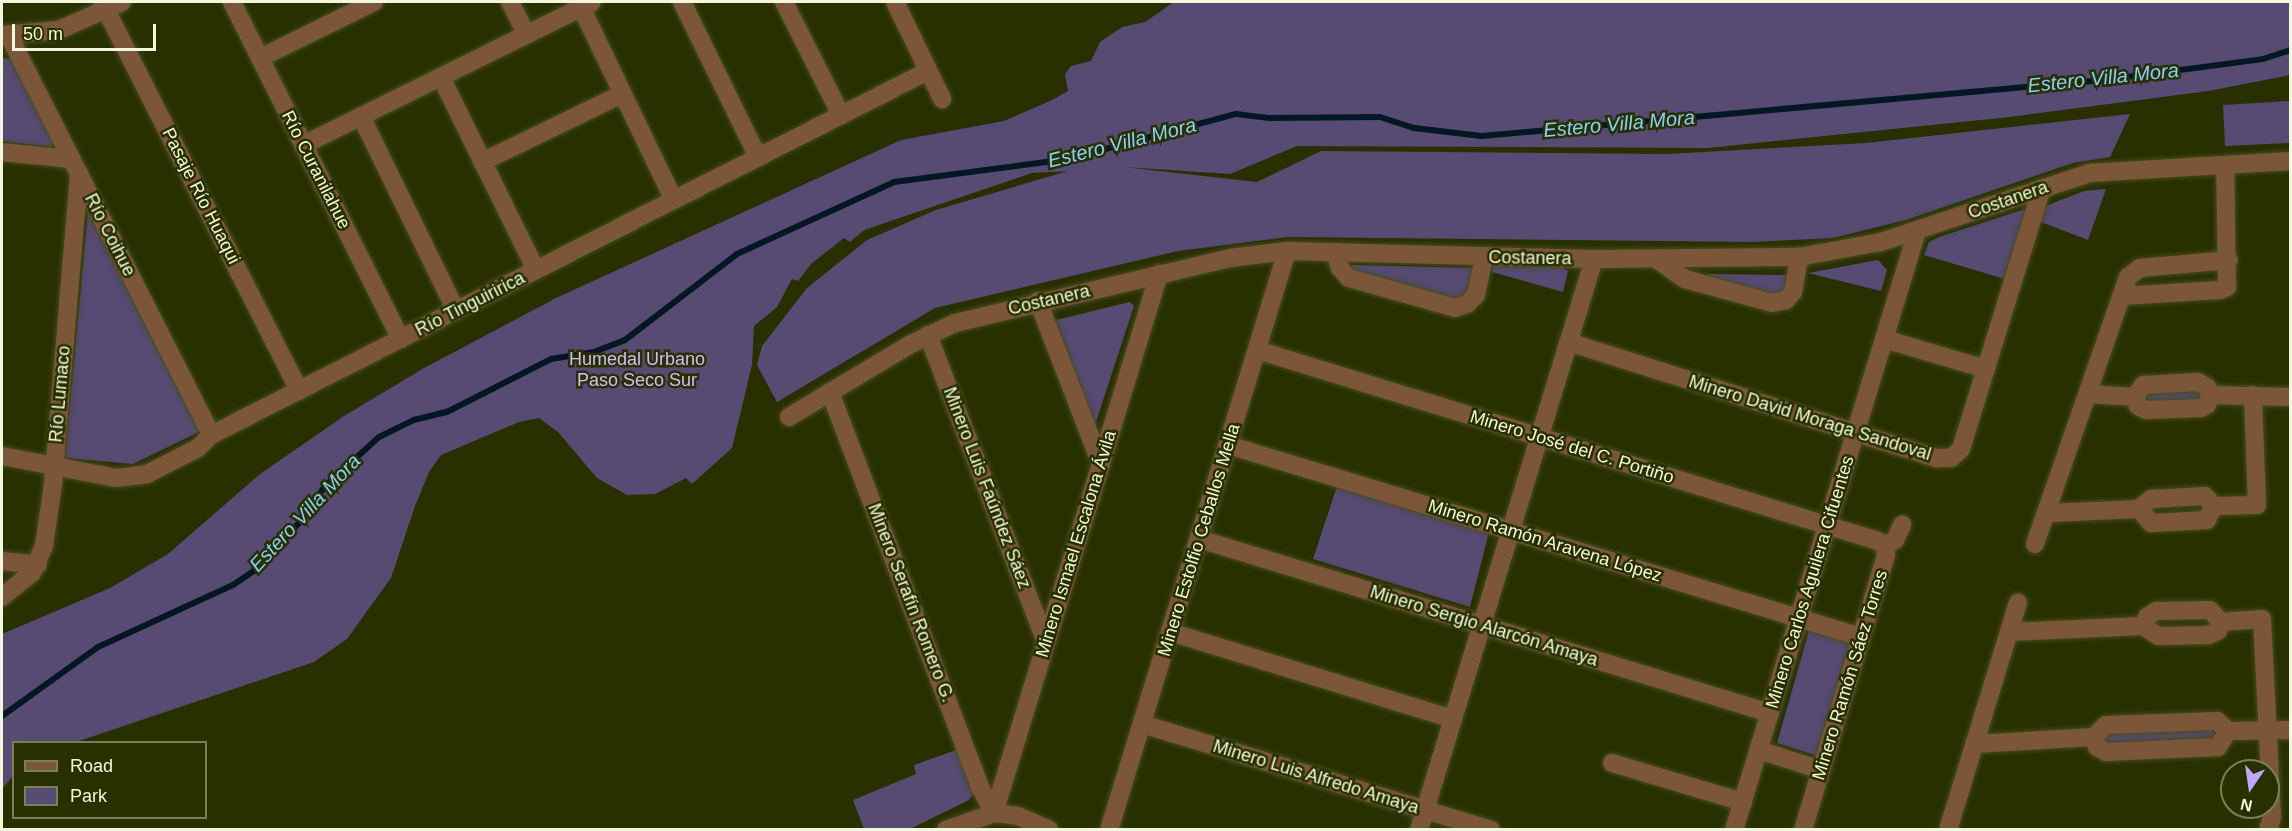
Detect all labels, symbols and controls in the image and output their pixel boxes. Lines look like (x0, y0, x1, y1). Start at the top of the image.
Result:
scale bar (15, 12, 159, 50)
text: 50 m (23, 24, 63, 44)
water label: Estero Villa Mora (2026, 58, 2180, 98)
water label: Estero Villa Mora (1542, 105, 1696, 143)
street label: Río Curanilahue (277, 107, 355, 233)
water label: Estero Villa Mora (1045, 113, 1199, 173)
street label: Pasaje Río Huaqui (157, 124, 245, 268)
street label: Costanera (1965, 176, 2051, 224)
street label: Río Coihue (80, 190, 140, 280)
street label: Costanera (1488, 246, 1572, 270)
street label: Río Tinguiririca (411, 267, 529, 341)
street label: Costanera (1006, 280, 1092, 320)
street label: Río Lumaco (45, 345, 75, 443)
park label: Humedal Urbano Paso Seco Sur (569, 349, 705, 392)
street label: Minero David Moraga Sandoval (1686, 371, 1934, 465)
street label: Minero Luis Faúndez Sáez (939, 384, 1035, 592)
street label: Minero José del C. Portiño (1467, 406, 1677, 488)
street label: Minero Estolfio Ceballos Mella (1153, 421, 1245, 659)
street label: Minero Ismael Escalona Ávila (1031, 428, 1121, 660)
water label: Estero Villa Mora (244, 449, 366, 577)
street label: Minero Carlos Aguilera Cifuentes (1761, 453, 1859, 711)
street label: Minero Ramón Aravena López (1425, 495, 1665, 587)
street label: Minero Serafín Romero G. (863, 501, 959, 705)
street label: Minero Ramón Sáez Torres (1808, 567, 1892, 783)
street label: Minero Sergio Alarcón Amaya (1367, 581, 1601, 671)
street label: Minero Luis Alfredo Amaya (1210, 735, 1422, 819)
legend (12, 741, 207, 819)
text: Road (70, 756, 113, 776)
north arrow (2220, 759, 2280, 819)
text: Park (70, 786, 107, 806)
text: N (2239, 795, 2254, 815)

